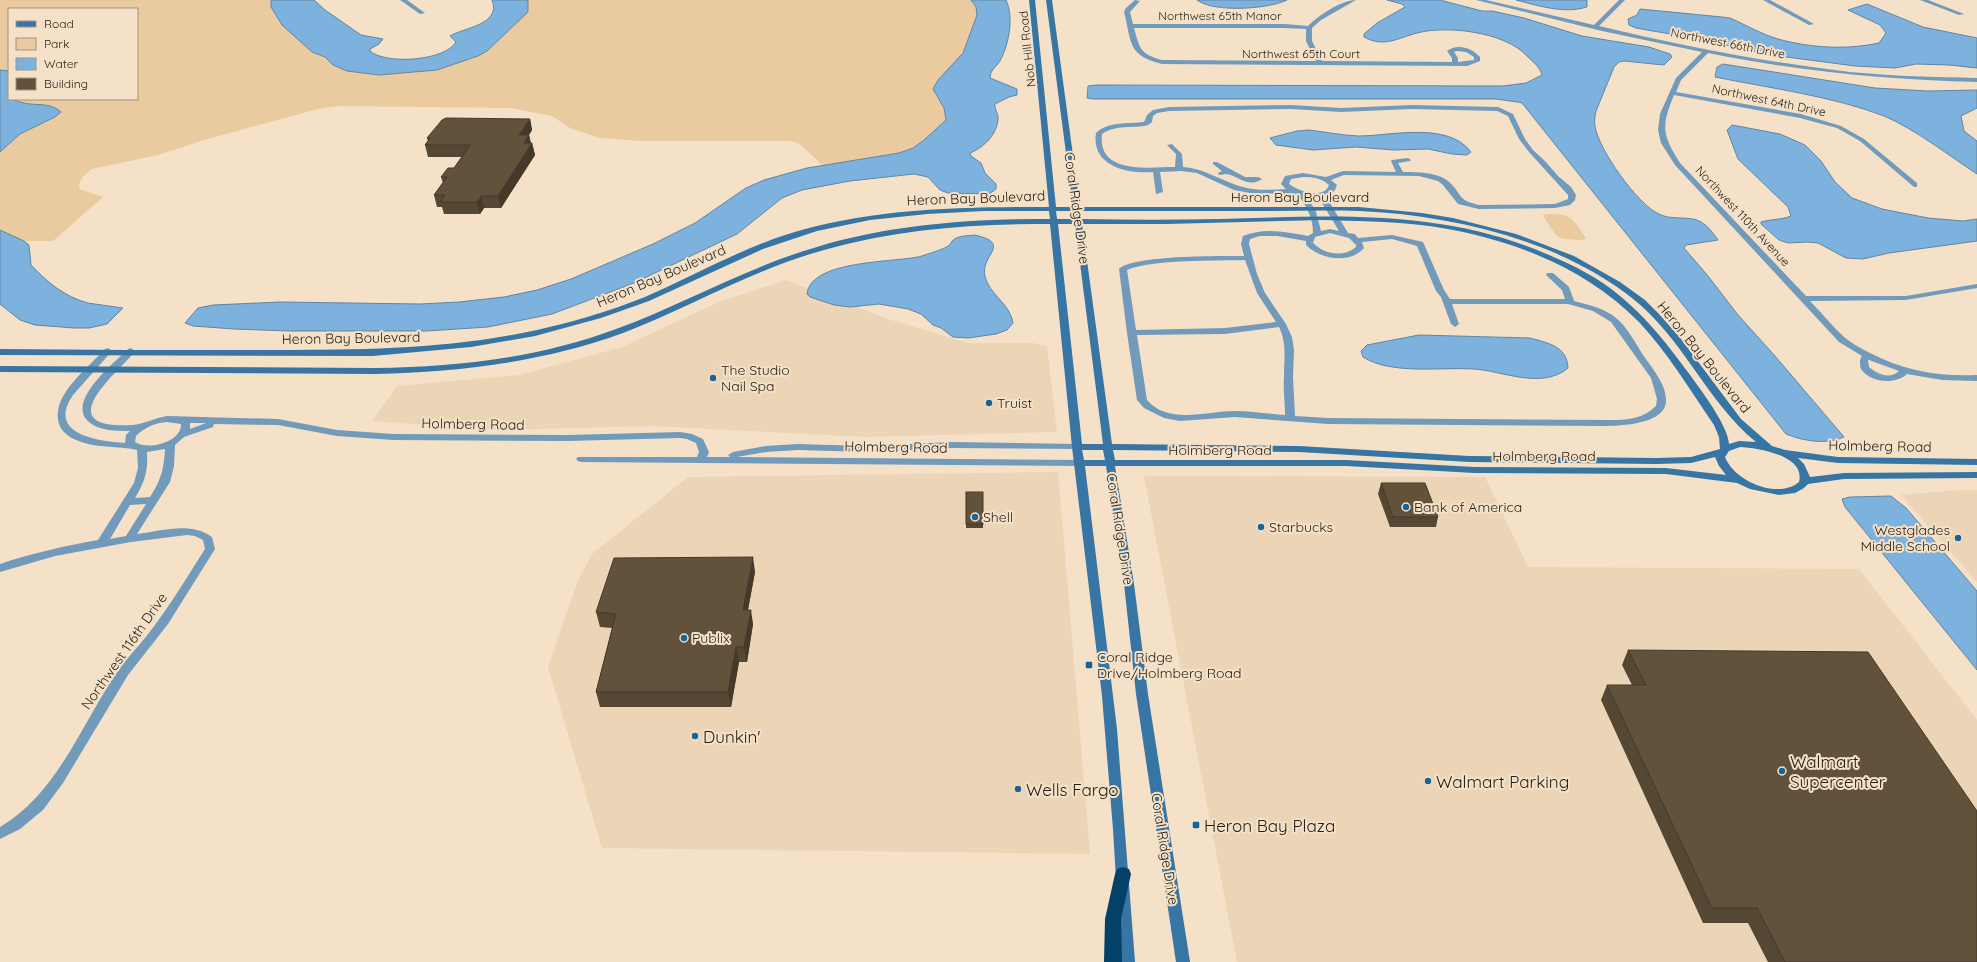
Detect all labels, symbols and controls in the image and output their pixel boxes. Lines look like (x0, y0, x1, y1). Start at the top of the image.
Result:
legend (8, 8, 138, 100)
street label: Northwest 65th Manor (1158, 8, 1282, 23)
street label: Nob Hill Road (1016, 10, 1038, 88)
text: Road (44, 16, 74, 31)
street label: Northwest 66th Drive (1670, 25, 1787, 61)
text: Park (44, 36, 69, 51)
street label: Northwest 65th Court (1242, 46, 1360, 61)
text: Water (44, 56, 79, 71)
text: Building (44, 76, 88, 91)
street label: Northwest 64th Drive (1711, 81, 1828, 119)
street label: Coral Ridge Drive (1060, 151, 1094, 265)
street label: Northwest 110th Avenue (1693, 163, 1793, 269)
street label: Heron Bay Boulevard (906, 187, 1046, 209)
street label: Heron Bay Boulevard (1231, 188, 1369, 206)
street label: Heron Bay Boulevard (594, 241, 728, 311)
street label: Heron Bay Boulevard (1653, 297, 1755, 417)
street label: Heron Bay Boulevard (282, 328, 420, 348)
place label: The Studio Nail Spa (721, 361, 790, 395)
marker: The Studio Nail Spa (708, 373, 718, 383)
place label: Truist (997, 394, 1033, 412)
marker: Truist (984, 398, 994, 408)
street label: Holmberg Road (421, 414, 525, 434)
street label: Holmberg Road (1828, 436, 1932, 456)
street label: Holmberg Road (844, 437, 948, 457)
street label: Holmberg Road (1168, 441, 1272, 459)
street label: Holmberg Road (1492, 447, 1596, 465)
street label: Coral Ridge Drive (1102, 472, 1138, 586)
place label: Bank of America (1414, 498, 1522, 516)
marker: Bank of America (1401, 502, 1411, 512)
place label: Shell (983, 508, 1013, 526)
marker: Shell (970, 512, 980, 522)
place label: Starbucks (1269, 518, 1333, 536)
place label: Westglades Middle School (1860, 521, 1950, 555)
marker: Starbucks (1256, 522, 1266, 532)
marker: Westglades Middle School (1953, 533, 1963, 543)
street label: Northwest 116th Drive (77, 589, 171, 713)
place label: Publix (692, 629, 730, 647)
marker: Publix (679, 633, 689, 643)
place label: Coral Ridge Drive/Holmberg Road (1097, 648, 1241, 682)
marker: Coral Ridge Drive/Holmberg Road (1084, 660, 1094, 670)
place label: Dunkin' (703, 726, 761, 747)
marker: Dunkin' (690, 731, 700, 741)
place label: Walmart Supercenter (1790, 751, 1886, 792)
marker: Walmart Supercenter (1777, 766, 1787, 776)
place label: Walmart Parking (1436, 771, 1569, 792)
marker: Walmart Parking (1423, 776, 1433, 786)
place label: Wells Fargo (1026, 779, 1119, 800)
marker: Wells Fargo (1013, 784, 1023, 794)
street label: Coral Ridge Drive (1147, 792, 1183, 906)
place label: Heron Bay Plaza (1204, 815, 1335, 836)
marker: Heron Bay Plaza (1191, 820, 1201, 830)

